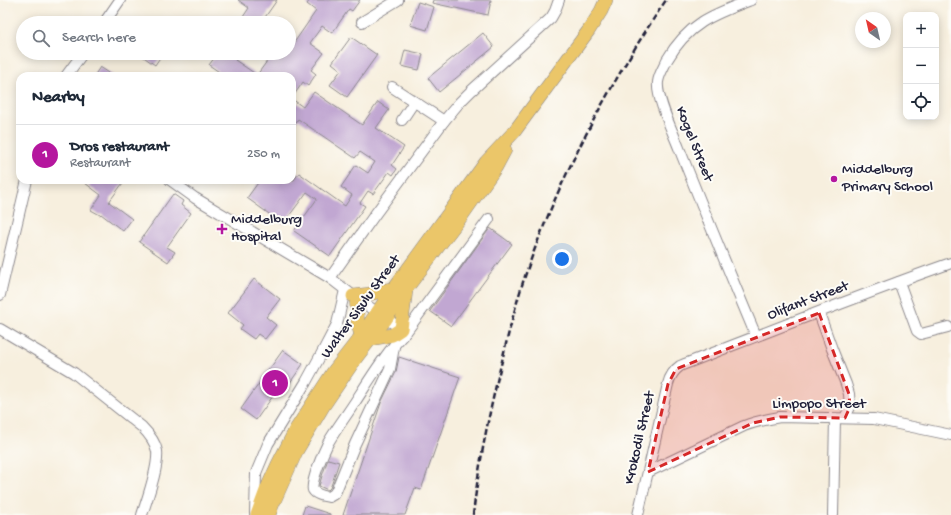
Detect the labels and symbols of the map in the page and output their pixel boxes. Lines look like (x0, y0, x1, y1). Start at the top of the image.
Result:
north arrow (855, 12, 891, 48)
street label: Kogel Street (671, 104, 718, 186)
place label: Middelburg Primary School (841, 161, 933, 196)
marker: Middelburg Primary School (829, 174, 839, 184)
place label: Middelburg Hospital (231, 211, 302, 246)
marker: Middelburg Hospital (216, 223, 228, 235)
your location (552, 249, 572, 269)
street label: Walter Sisulu Street (317, 250, 406, 362)
street label: Olifant Street (765, 277, 853, 325)
pin: 1 (262, 368, 288, 398)
street label: Krokodil Street (621, 388, 660, 486)
street label: Limpopo Street (772, 395, 868, 413)

